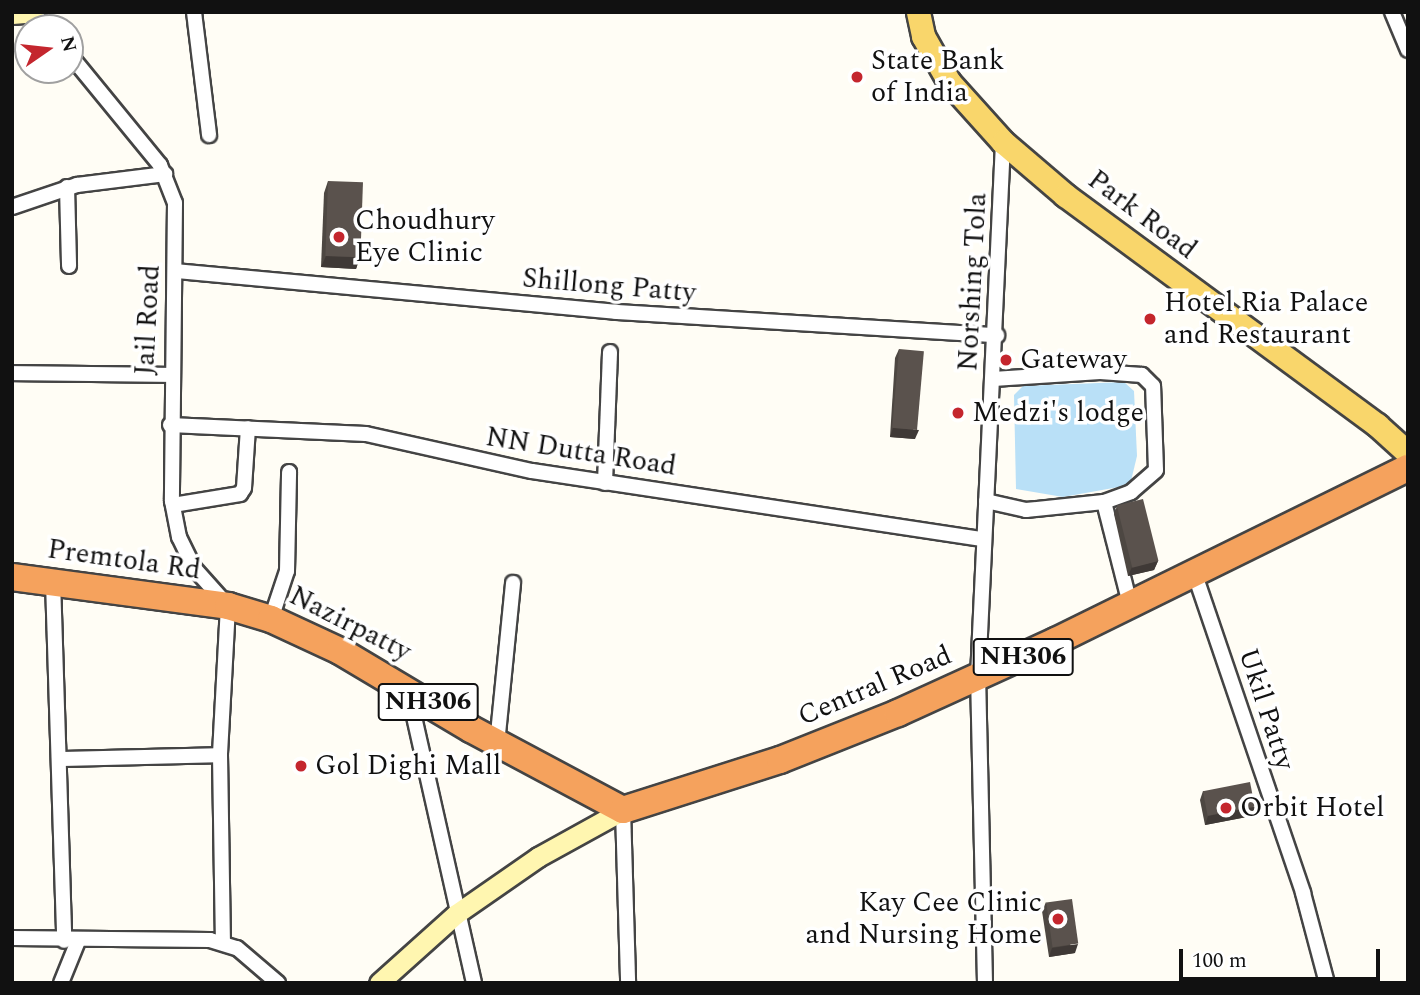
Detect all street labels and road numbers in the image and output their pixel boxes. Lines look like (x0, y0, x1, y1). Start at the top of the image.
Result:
street label: Park Road (1081, 163, 1203, 267)
street label: Norshing Tola (952, 192, 994, 372)
street label: Shillong Patty (521, 262, 697, 310)
street label: Jail Road (128, 264, 168, 376)
street label: NN Dutta Road (483, 420, 679, 484)
street label: Premtola Rd (45, 533, 203, 587)
street label: Nazirpatty (284, 579, 416, 669)
road number: NH306 (972, 635, 1074, 680)
street label: Central Road (793, 639, 957, 733)
street label: Ukil Patty (1231, 644, 1301, 774)
road number: NH306 (377, 680, 479, 724)

